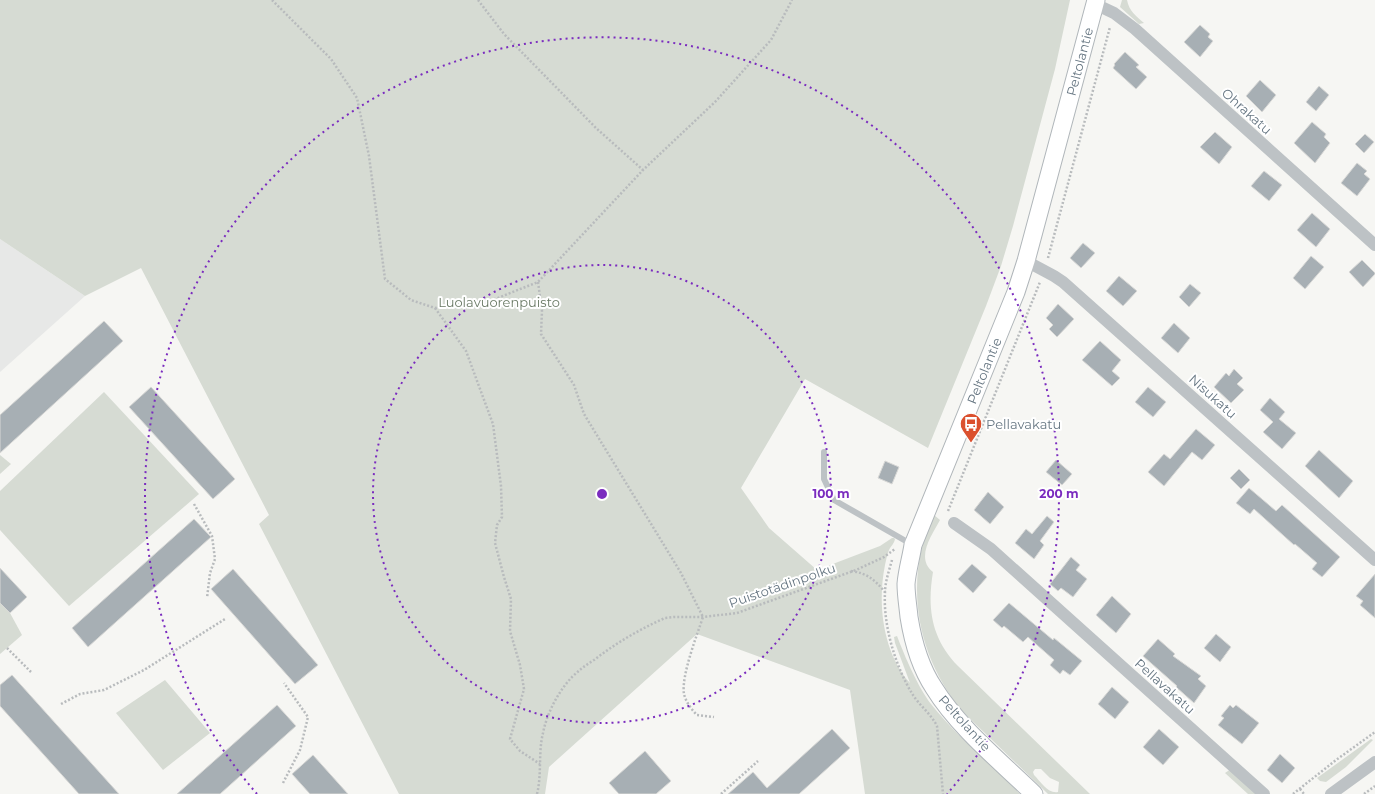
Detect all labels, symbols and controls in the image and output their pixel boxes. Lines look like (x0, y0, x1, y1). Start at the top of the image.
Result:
street label: Peltolantie (1063, 25, 1096, 98)
street label: Ohrakatu (1219, 85, 1275, 137)
park label: Luolavuorenpuisto (438, 294, 560, 310)
street label: Peltolantie (963, 335, 1005, 406)
street label: Nisukatu (1186, 370, 1240, 422)
bus stop icon: Pellavakatu (958, 411, 984, 444)
place label: Pellavakatu (986, 416, 1061, 432)
text: 100 m (813, 486, 849, 501)
text: 200 m (1039, 486, 1079, 501)
centre of rings (595, 487, 609, 501)
street label: Puistotädinpolku (727, 559, 837, 611)
street label: Pellavakatu (1132, 655, 1198, 717)
street label: Peltolantie (936, 692, 995, 755)

